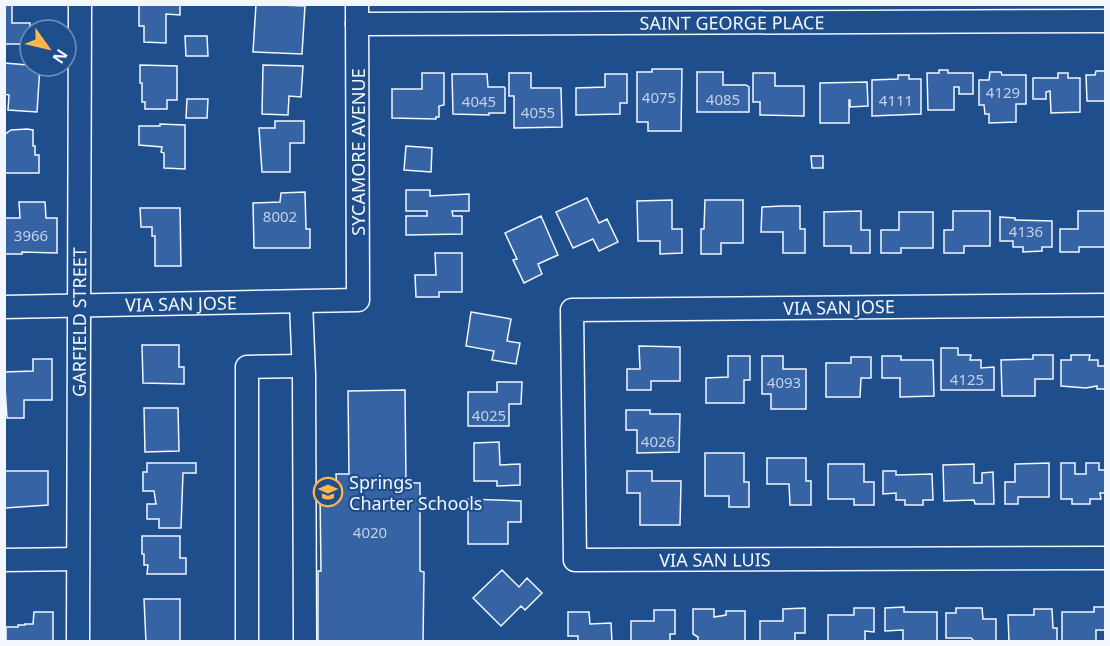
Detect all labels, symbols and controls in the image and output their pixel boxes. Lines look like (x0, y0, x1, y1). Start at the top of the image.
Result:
street label: SAINT GEORGE PLACE (639, 10, 825, 35)
north arrow (18, 18, 78, 78)
text: N (48, 45, 73, 68)
street label: SYCAMORE AVENUE (346, 68, 370, 236)
house number: 4129 (986, 82, 1020, 102)
house number: 4075 (642, 87, 676, 107)
house number: 4085 (706, 89, 740, 109)
house number: 4111 (879, 90, 913, 110)
house number: 4045 (462, 91, 496, 111)
house number: 4055 (521, 102, 555, 122)
house number: 8002 (263, 206, 297, 226)
house number: 4136 (1009, 221, 1043, 241)
house number: 3966 (14, 225, 48, 245)
street label: GARFIELD STREET (67, 247, 91, 397)
street label: VIA SAN JOSE (125, 290, 237, 317)
street label: VIA SAN JOSE (783, 294, 895, 320)
house number: 4125 (950, 369, 984, 389)
house number: 4093 (767, 372, 801, 392)
house number: 4025 (472, 405, 506, 425)
house number: 4026 (641, 431, 675, 451)
place label: Springs Charter Schools (349, 470, 483, 515)
school or university icon: Springs Charter Schools (312, 476, 344, 508)
house number: 4020 (353, 522, 387, 542)
street label: VIA SAN LUIS (659, 547, 771, 572)

